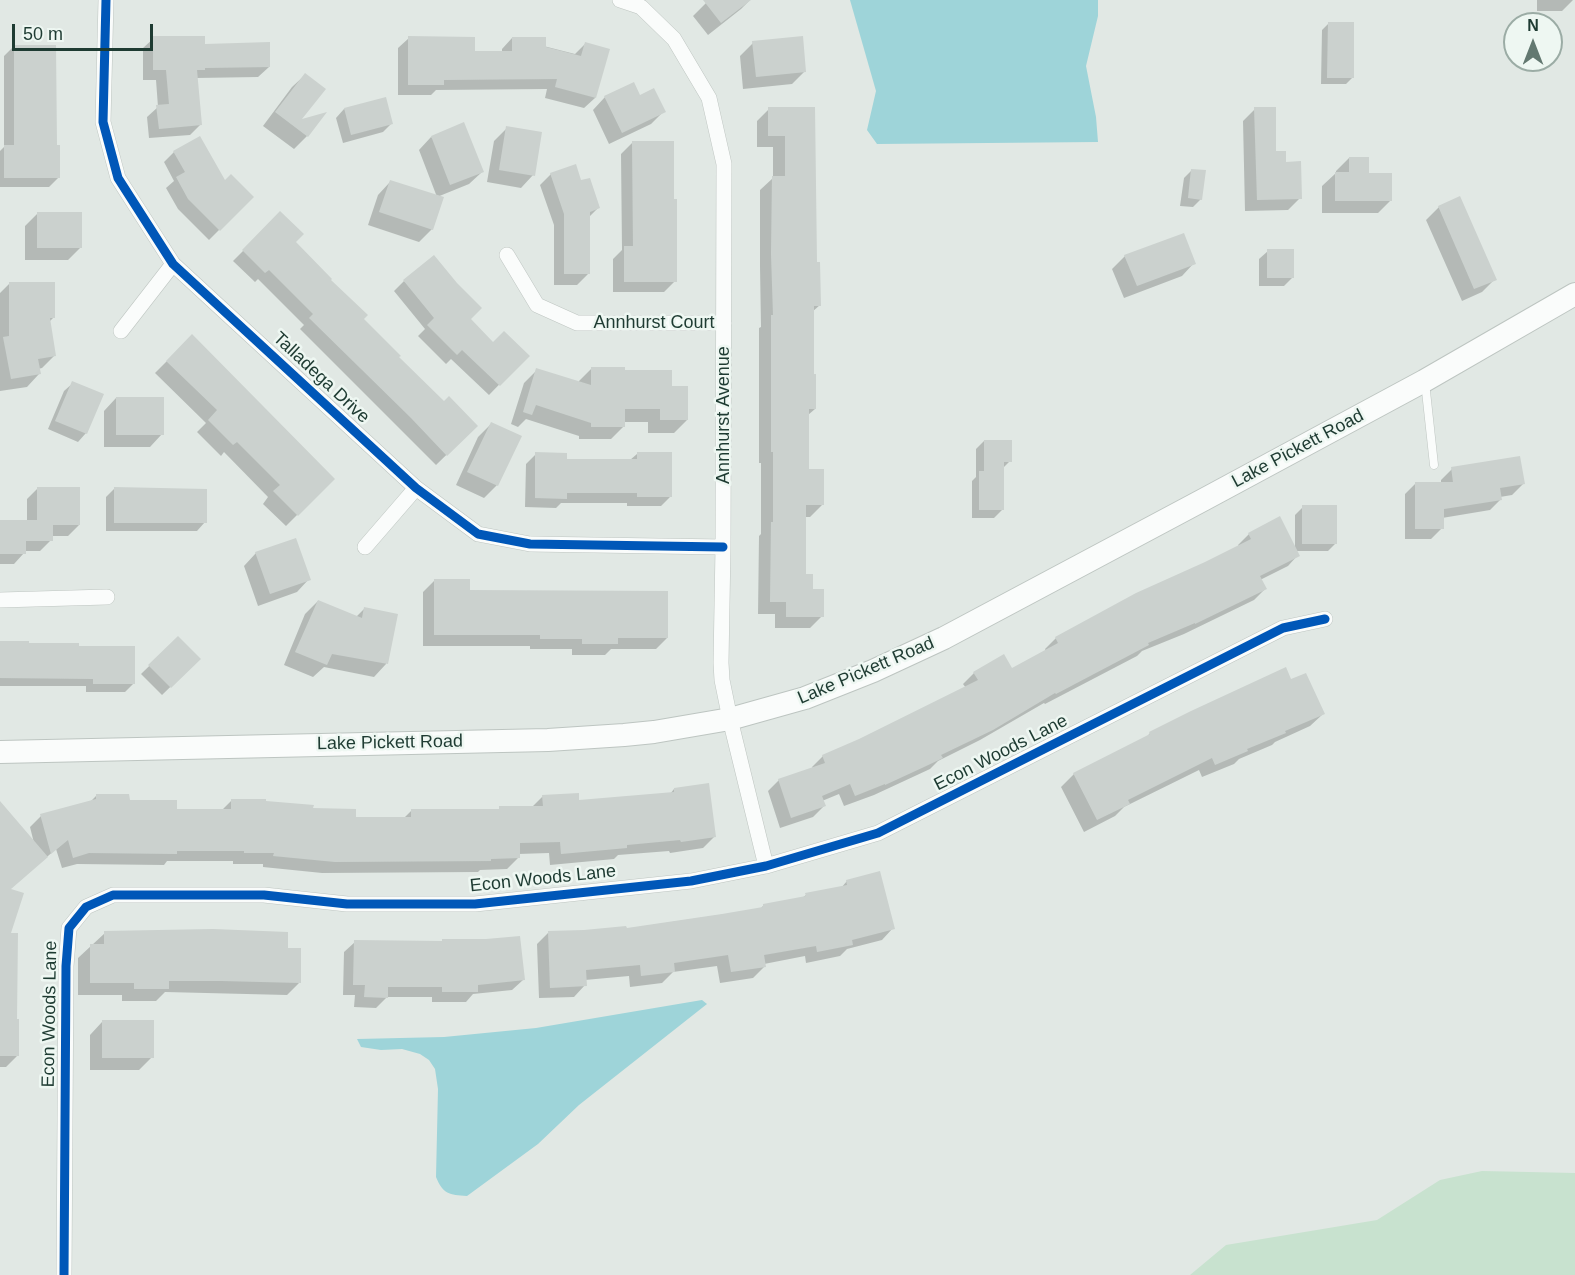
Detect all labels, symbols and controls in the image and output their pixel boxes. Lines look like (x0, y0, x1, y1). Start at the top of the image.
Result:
scale bar (15, 12, 156, 50)
north arrow (1503, 12, 1563, 72)
text: N (1527, 17, 1539, 34)
text: 50 m (23, 24, 63, 44)
street label: Annhurst Court (593, 312, 715, 334)
street label: Talladega Drive (268, 328, 374, 428)
street label: Annhurst Avenue (713, 346, 735, 484)
street label: Lake Pickett Road (1228, 405, 1368, 493)
street label: Lake Pickett Road (795, 633, 937, 709)
street label: Econ Woods Lane (931, 710, 1071, 796)
street label: Lake Pickett Road (317, 731, 463, 755)
street label: Econ Woods Lane (469, 861, 617, 897)
street label: Econ Woods Lane (38, 940, 62, 1088)

